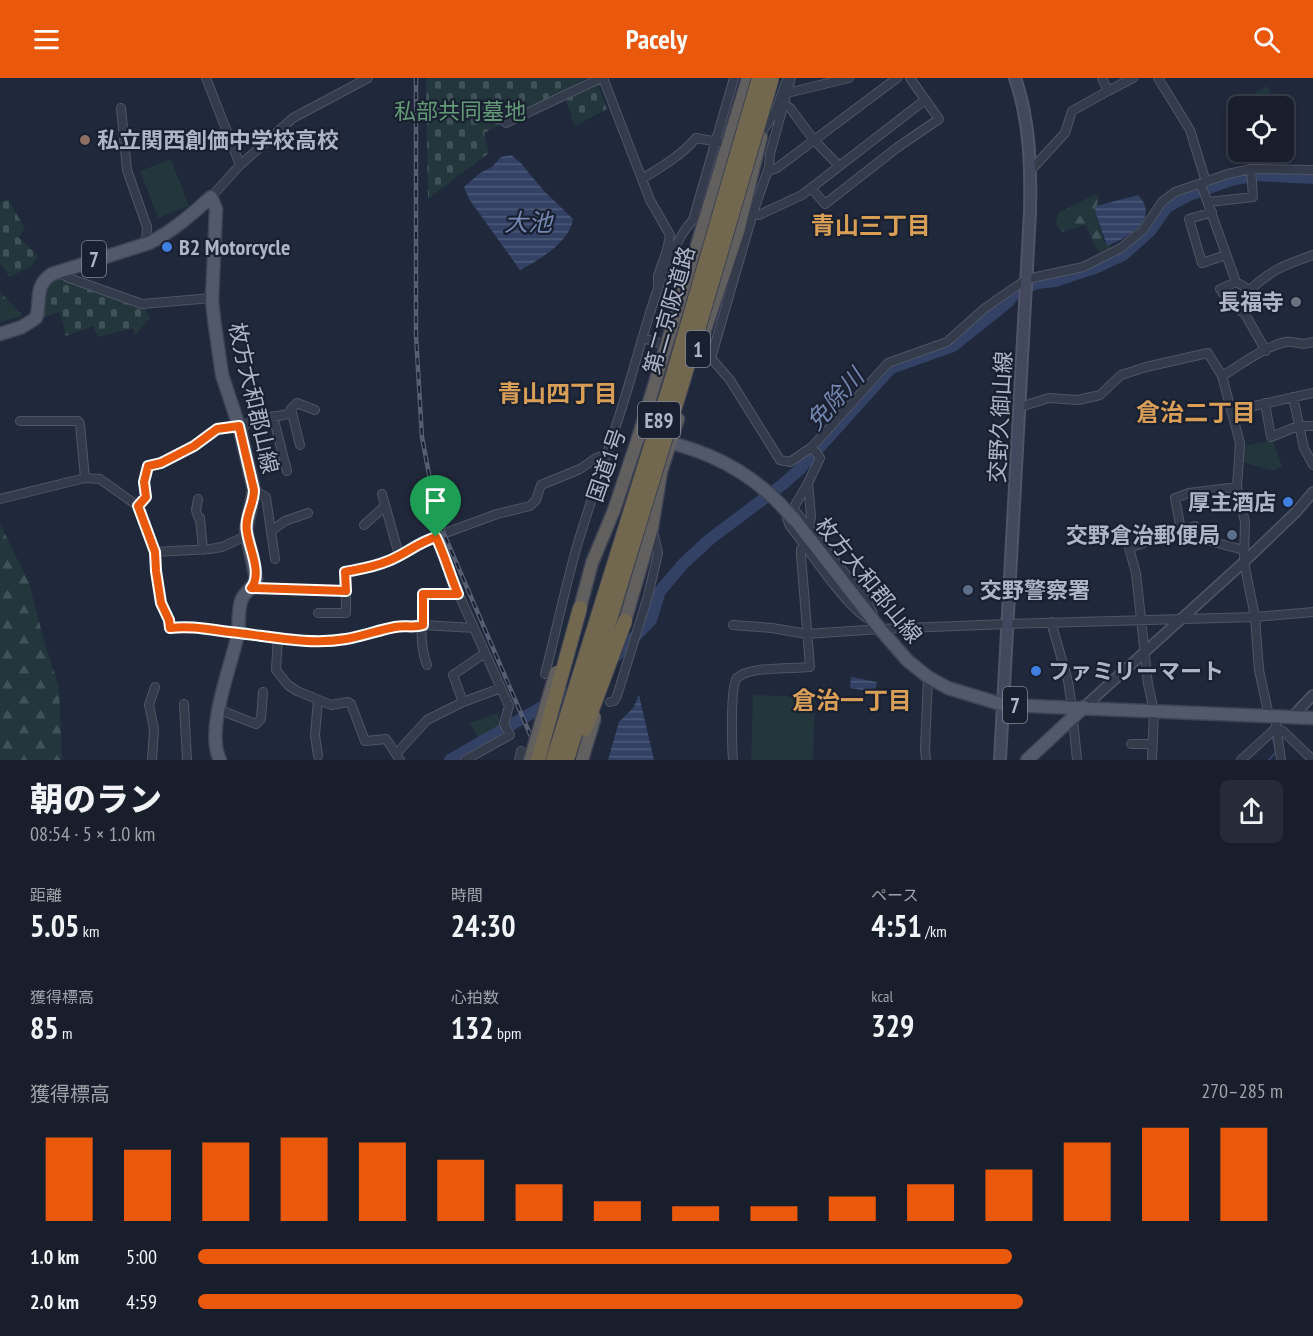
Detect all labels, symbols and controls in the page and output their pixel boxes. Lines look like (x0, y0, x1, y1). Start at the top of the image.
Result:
text: Pacely (626, 22, 687, 56)
icon: menu (30, 23, 63, 56)
icon: search (1250, 23, 1283, 56)
map controls (1228, 96, 1294, 162)
button: locate (1228, 96, 1294, 162)
park label: 私部共同墓地 (394, 97, 526, 125)
place label: 私立関西創価中学校高校 (97, 126, 339, 154)
marker: 私立関西創価中学校高校 (78, 133, 92, 147)
water label: 大池 (504, 207, 554, 238)
district label: 青山三丁目 (811, 210, 931, 241)
place label: B2 Motorcycle (179, 233, 290, 261)
marker: B2 Motorcycle (160, 240, 174, 254)
road number: 7 (82, 241, 106, 277)
street label: 第二京阪道路 (637, 243, 701, 377)
place label: 長福寺 (1218, 288, 1284, 316)
marker: 長福寺 (1289, 295, 1303, 309)
street label: 枚方大和郡山線 (223, 320, 285, 476)
road number: 1 (686, 331, 710, 367)
street label: 交野久御山線 (983, 350, 1017, 484)
water label: 免除川 (799, 360, 873, 436)
district label: 青山四丁目 (498, 378, 618, 409)
district label: 倉治二丁目 (1136, 397, 1256, 428)
road number: E89 (638, 402, 680, 438)
street label: 国道1号 (580, 425, 632, 505)
pin (410, 475, 461, 537)
icon: arrive (419, 484, 452, 517)
place label: 厚主酒店 (1188, 488, 1276, 516)
marker: 厚主酒店 (1281, 495, 1295, 509)
street label: 枚方大和郡山線 (810, 511, 928, 649)
place label: 交野倉治郵便局 (1066, 521, 1220, 549)
marker: 交野倉治郵便局 (1225, 528, 1239, 542)
place label: 交野警察署 (980, 576, 1090, 604)
marker: 交野警察署 (961, 583, 975, 597)
place label: ファミリーマート (1048, 657, 1224, 685)
marker: ファミリーマート (1029, 664, 1043, 678)
district label: 倉治一丁目 (792, 685, 912, 716)
road number: 7 (1003, 687, 1027, 723)
text: 朝のラン (30, 777, 162, 820)
button: share (1220, 780, 1283, 843)
text: 08:54 · 5 × 1.0 km (30, 821, 155, 847)
text: 距離 (30, 885, 62, 905)
text: 時間 (451, 885, 483, 905)
text: ペース (871, 885, 919, 905)
text: 5.05 (30, 906, 79, 945)
text: 24:30 (451, 906, 516, 945)
text: 4:51 (871, 906, 922, 945)
text: km (79, 921, 99, 941)
text: /km (922, 921, 947, 941)
text: kcal (871, 986, 893, 1006)
text: 獲得標高 (30, 987, 94, 1007)
text: 心拍数 (451, 987, 499, 1007)
text: 329 (871, 1006, 914, 1045)
text: 85 (30, 1008, 59, 1047)
text: 132 (451, 1008, 494, 1047)
text: m (59, 1023, 73, 1043)
text: bpm (494, 1023, 521, 1043)
text: 270–285 m (1201, 1078, 1283, 1104)
text: 獲得標高 (30, 1081, 110, 1107)
text: 1.0 km (30, 1244, 79, 1270)
text: 5:00 (126, 1244, 157, 1270)
text: 2.0 km (30, 1289, 79, 1315)
text: 4:59 (126, 1289, 157, 1315)

